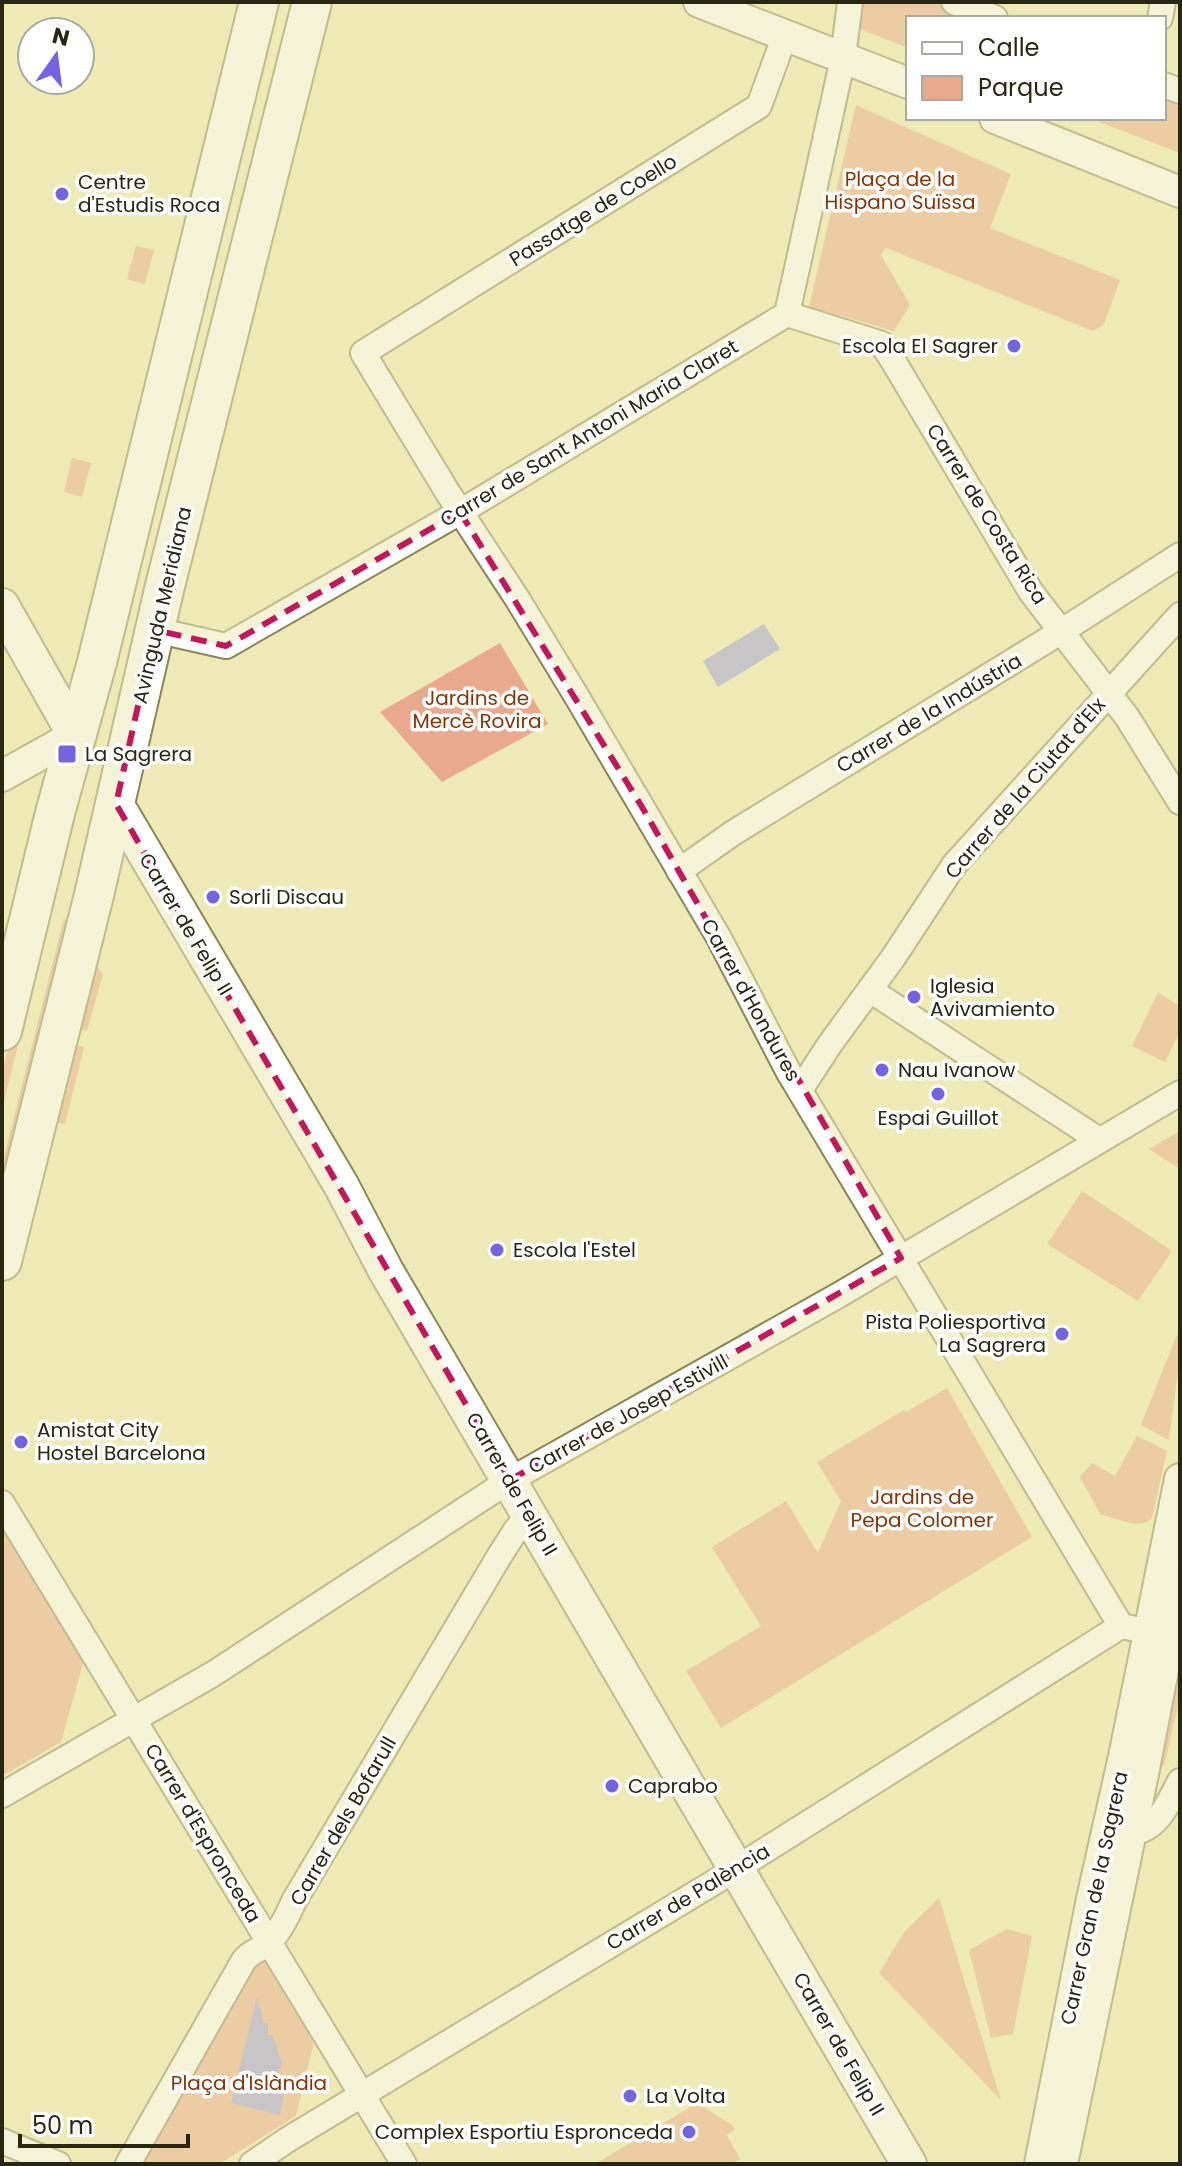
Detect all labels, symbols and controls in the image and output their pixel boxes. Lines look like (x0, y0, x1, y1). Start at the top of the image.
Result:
north arrow (16, 16, 96, 96)
legend (906, 16, 1166, 120)
text: N (49, 20, 72, 54)
text: Calle (978, 31, 1039, 64)
text: Parque (978, 71, 1064, 104)
street label: Passatge de Coello (504, 147, 682, 273)
park label: Plaça de la Hispano Suïssa (824, 165, 976, 216)
place label: Centre d'Estudis Roca (78, 168, 220, 219)
marker: Centre d'Estudis Roca (53, 185, 71, 203)
place label: Escola El Sagrer (842, 332, 998, 360)
street label: Carrer de Sant Antoni Maria Claret (435, 333, 743, 533)
marker: Escola El Sagrer (1005, 337, 1023, 355)
street label: Carrer de Costa Rica (920, 418, 1054, 610)
street label: Avinguda Meridiana (126, 504, 198, 706)
street label: Carrer de la Indústria (831, 646, 1027, 780)
park label: Jardins de Mercè Rovira (412, 684, 542, 735)
street label: Carrer de la Ciutat d'Elx (938, 691, 1112, 885)
place label: La Sagrera (85, 740, 192, 768)
marker: La Sagrera (56, 743, 78, 765)
street label: Carrer de Felip II (132, 848, 240, 1000)
place label: Sorli Discau (229, 883, 344, 911)
marker: Sorli Discau (204, 888, 222, 906)
street label: Carrer d'Hondures (695, 914, 807, 1086)
place label: Iglesia Avivamiento (930, 972, 1055, 1023)
marker: Iglesia Avivamiento (905, 988, 923, 1006)
place label: Nau Ivanow (898, 1056, 1016, 1084)
marker: Nau Ivanow (873, 1061, 891, 1079)
marker: Espai Guillot (929, 1085, 947, 1103)
place label: Espai Guillot (877, 1104, 999, 1132)
place label: Escola l'Estel (513, 1236, 636, 1264)
marker: Escola l'Estel (488, 1241, 506, 1259)
place label: Pista Poliesportiva La Sagrera (865, 1308, 1046, 1359)
marker: Pista Poliesportiva La Sagrera (1053, 1325, 1071, 1343)
street label: Carrer de Josep Estivill (523, 1347, 733, 1481)
street label: Carrer de Felip II (460, 1407, 564, 1561)
place label: Amistat City Hostel Barcelona (37, 1416, 206, 1467)
marker: Amistat City Hostel Barcelona (12, 1433, 30, 1451)
park label: Jardins de Pepa Colomer (851, 1483, 993, 1534)
street label: Carrer dels Bofarull (283, 1731, 403, 1911)
street label: Carrer d'Espronceda (138, 1738, 268, 1928)
street label: Carrer Gran de la Sagrera (1053, 1769, 1135, 2027)
place label: Caprabo (628, 1772, 718, 1800)
marker: Caprabo (603, 1777, 621, 1795)
street label: Carrer de Palència (601, 1837, 775, 1957)
street label: Carrer de Felip II (787, 1967, 891, 2121)
park label: Plaça d'Islàndia (171, 2069, 327, 2097)
place label: La Volta (646, 2082, 726, 2110)
marker: La Volta (621, 2087, 639, 2105)
scale bar (20, 2098, 188, 2148)
text: 50 m (32, 2109, 93, 2142)
place label: Complex Esportiu Espronceda (375, 2118, 673, 2146)
marker: Complex Esportiu Espronceda (680, 2123, 698, 2141)

